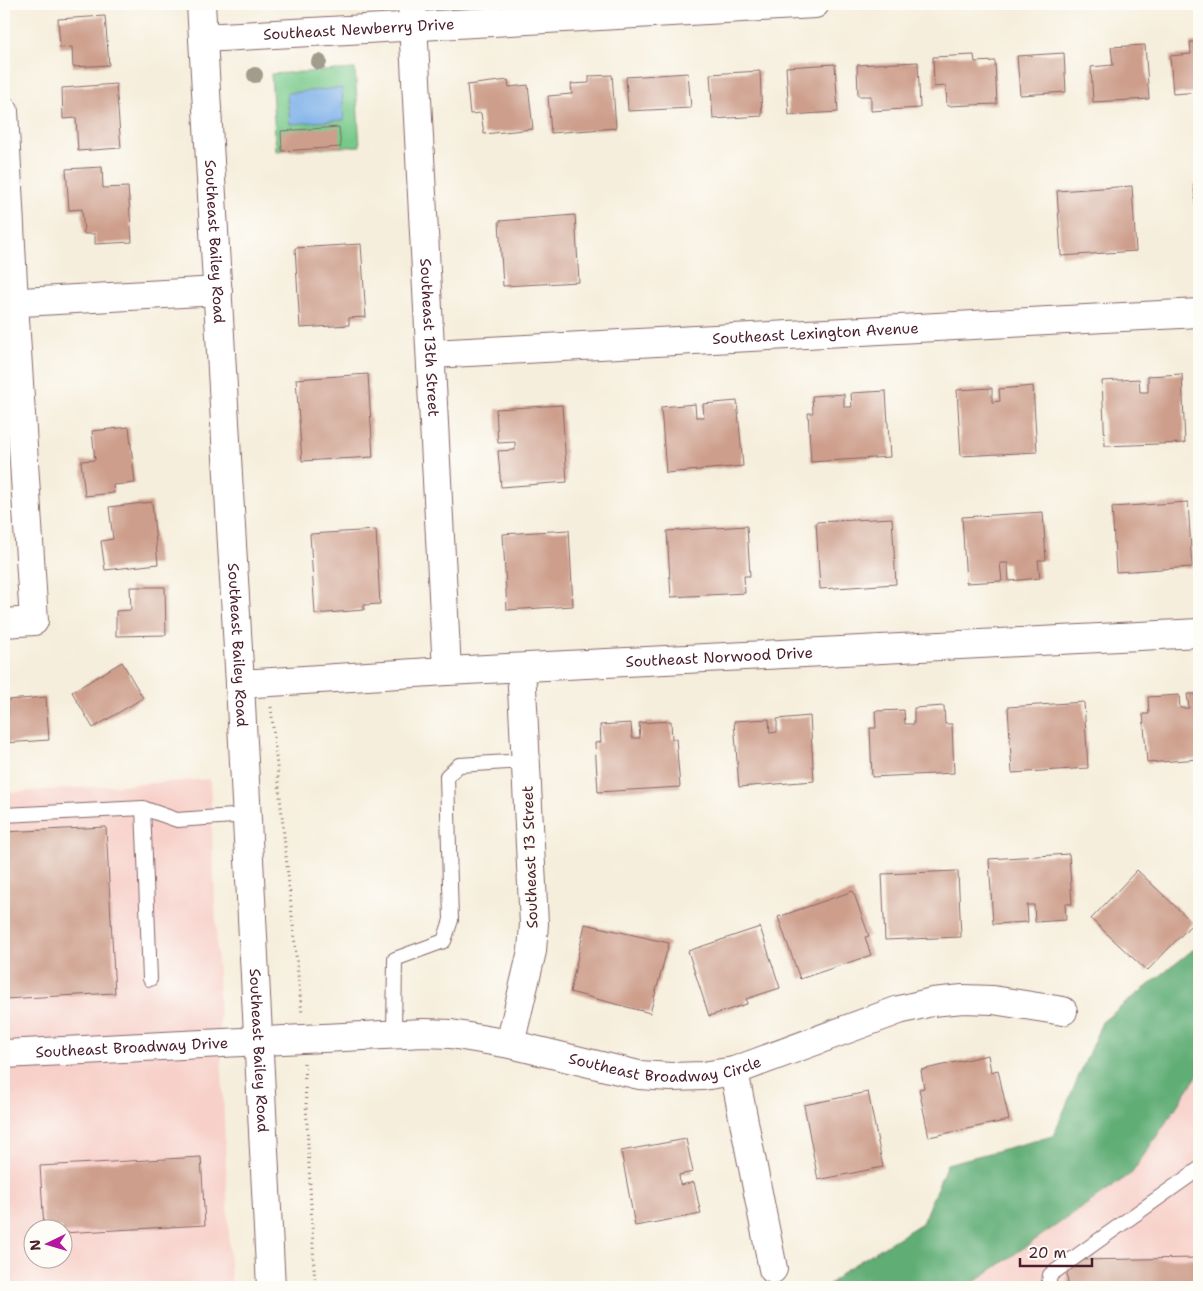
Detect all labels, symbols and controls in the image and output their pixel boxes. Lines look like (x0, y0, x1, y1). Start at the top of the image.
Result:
street label: Southeast Newberry Drive (263, 14, 455, 45)
street label: Southeast Bailey Road (200, 159, 229, 325)
street label: Southeast 13th Street (415, 258, 444, 417)
street label: Southeast Lexington Avenue (712, 318, 919, 349)
street label: Southeast Bailey Road (223, 562, 252, 728)
street label: Southeast Norwood Drive (625, 643, 813, 672)
street label: Southeast 13 Street (518, 785, 542, 929)
street label: Southeast Bailey Road (245, 968, 273, 1133)
street label: Southeast Broadway Drive (35, 1033, 229, 1062)
street label: Southeast Broadway Circle (567, 1048, 764, 1087)
north arrow (22, 1218, 72, 1268)
scale bar (1020, 1236, 1093, 1268)
text: N (26, 1239, 44, 1251)
text: 20 m (1028, 1243, 1067, 1263)

